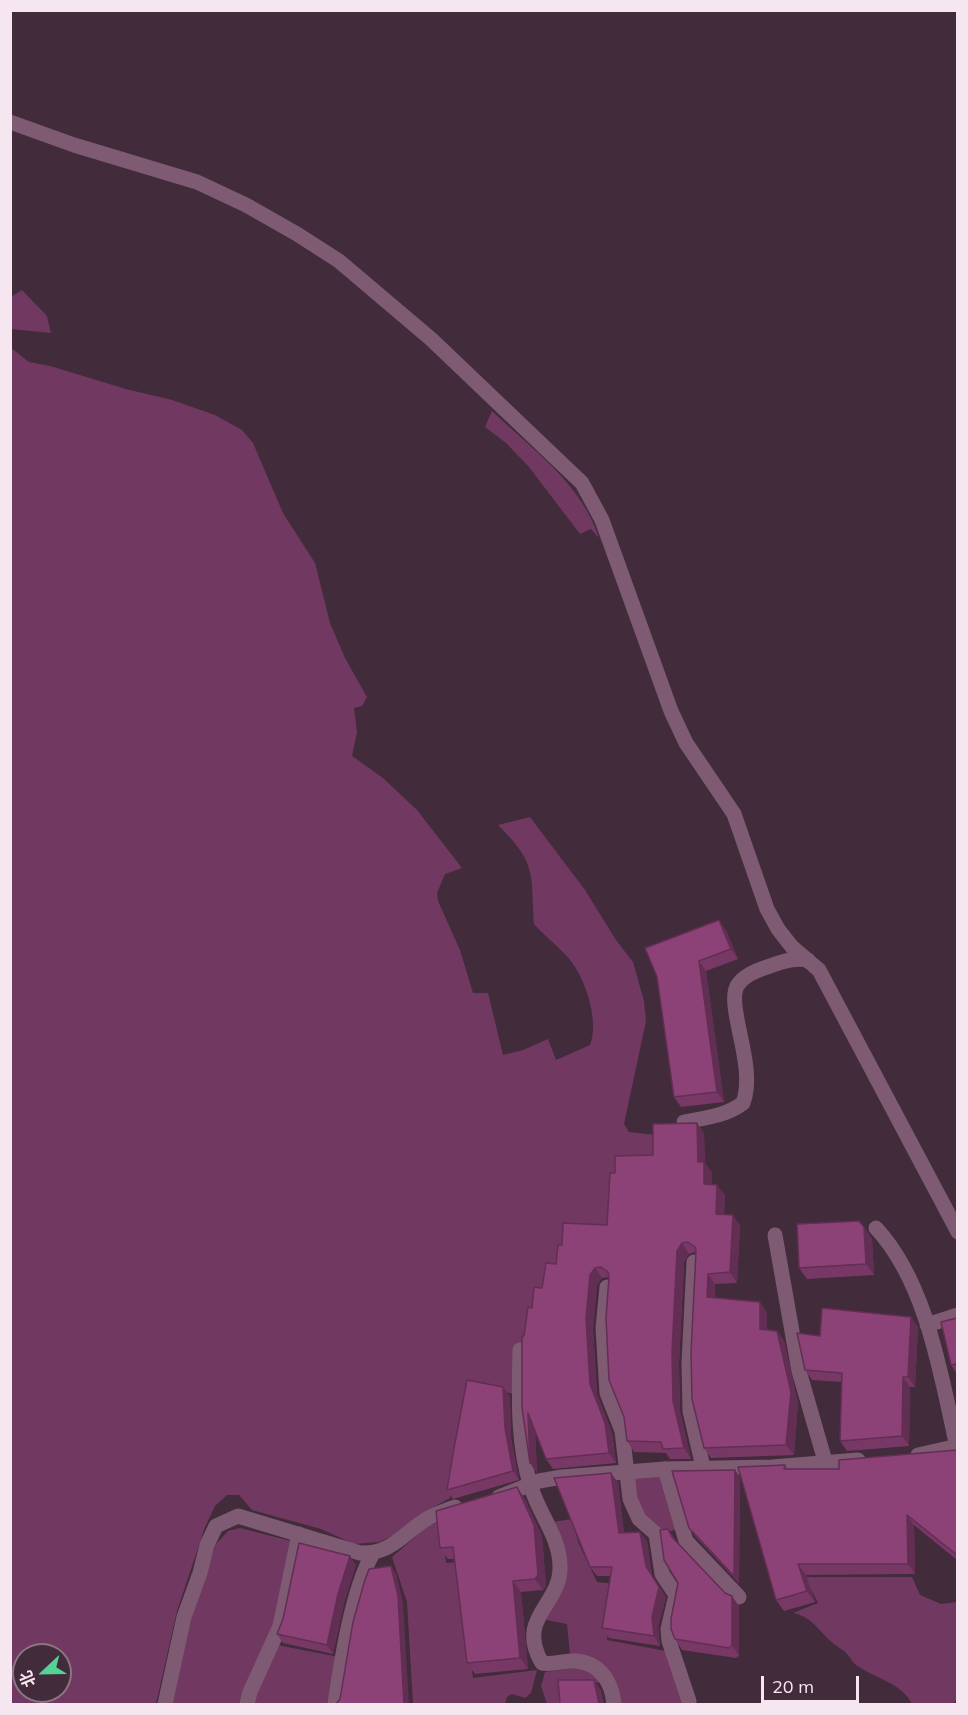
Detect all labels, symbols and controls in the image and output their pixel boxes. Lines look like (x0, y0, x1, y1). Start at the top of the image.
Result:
north arrow (12, 1643, 72, 1703)
scale bar (764, 1664, 862, 1702)
text: 北 (15, 1668, 39, 1690)
text: 20 m (772, 1675, 814, 1698)

